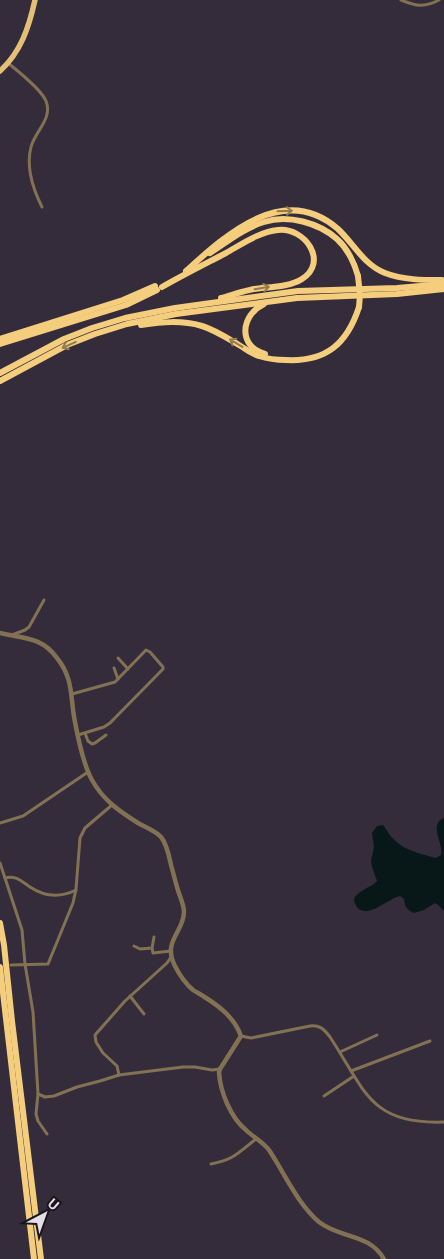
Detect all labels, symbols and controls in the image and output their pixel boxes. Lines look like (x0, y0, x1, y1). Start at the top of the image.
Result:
one-way arrow (277, 206, 293, 216)
one-way arrow (254, 283, 270, 293)
one-way arrow (229, 338, 243, 349)
one-way arrow (62, 340, 77, 350)
north arrow (20, 1189, 70, 1239)
text: U (45, 1195, 62, 1213)

